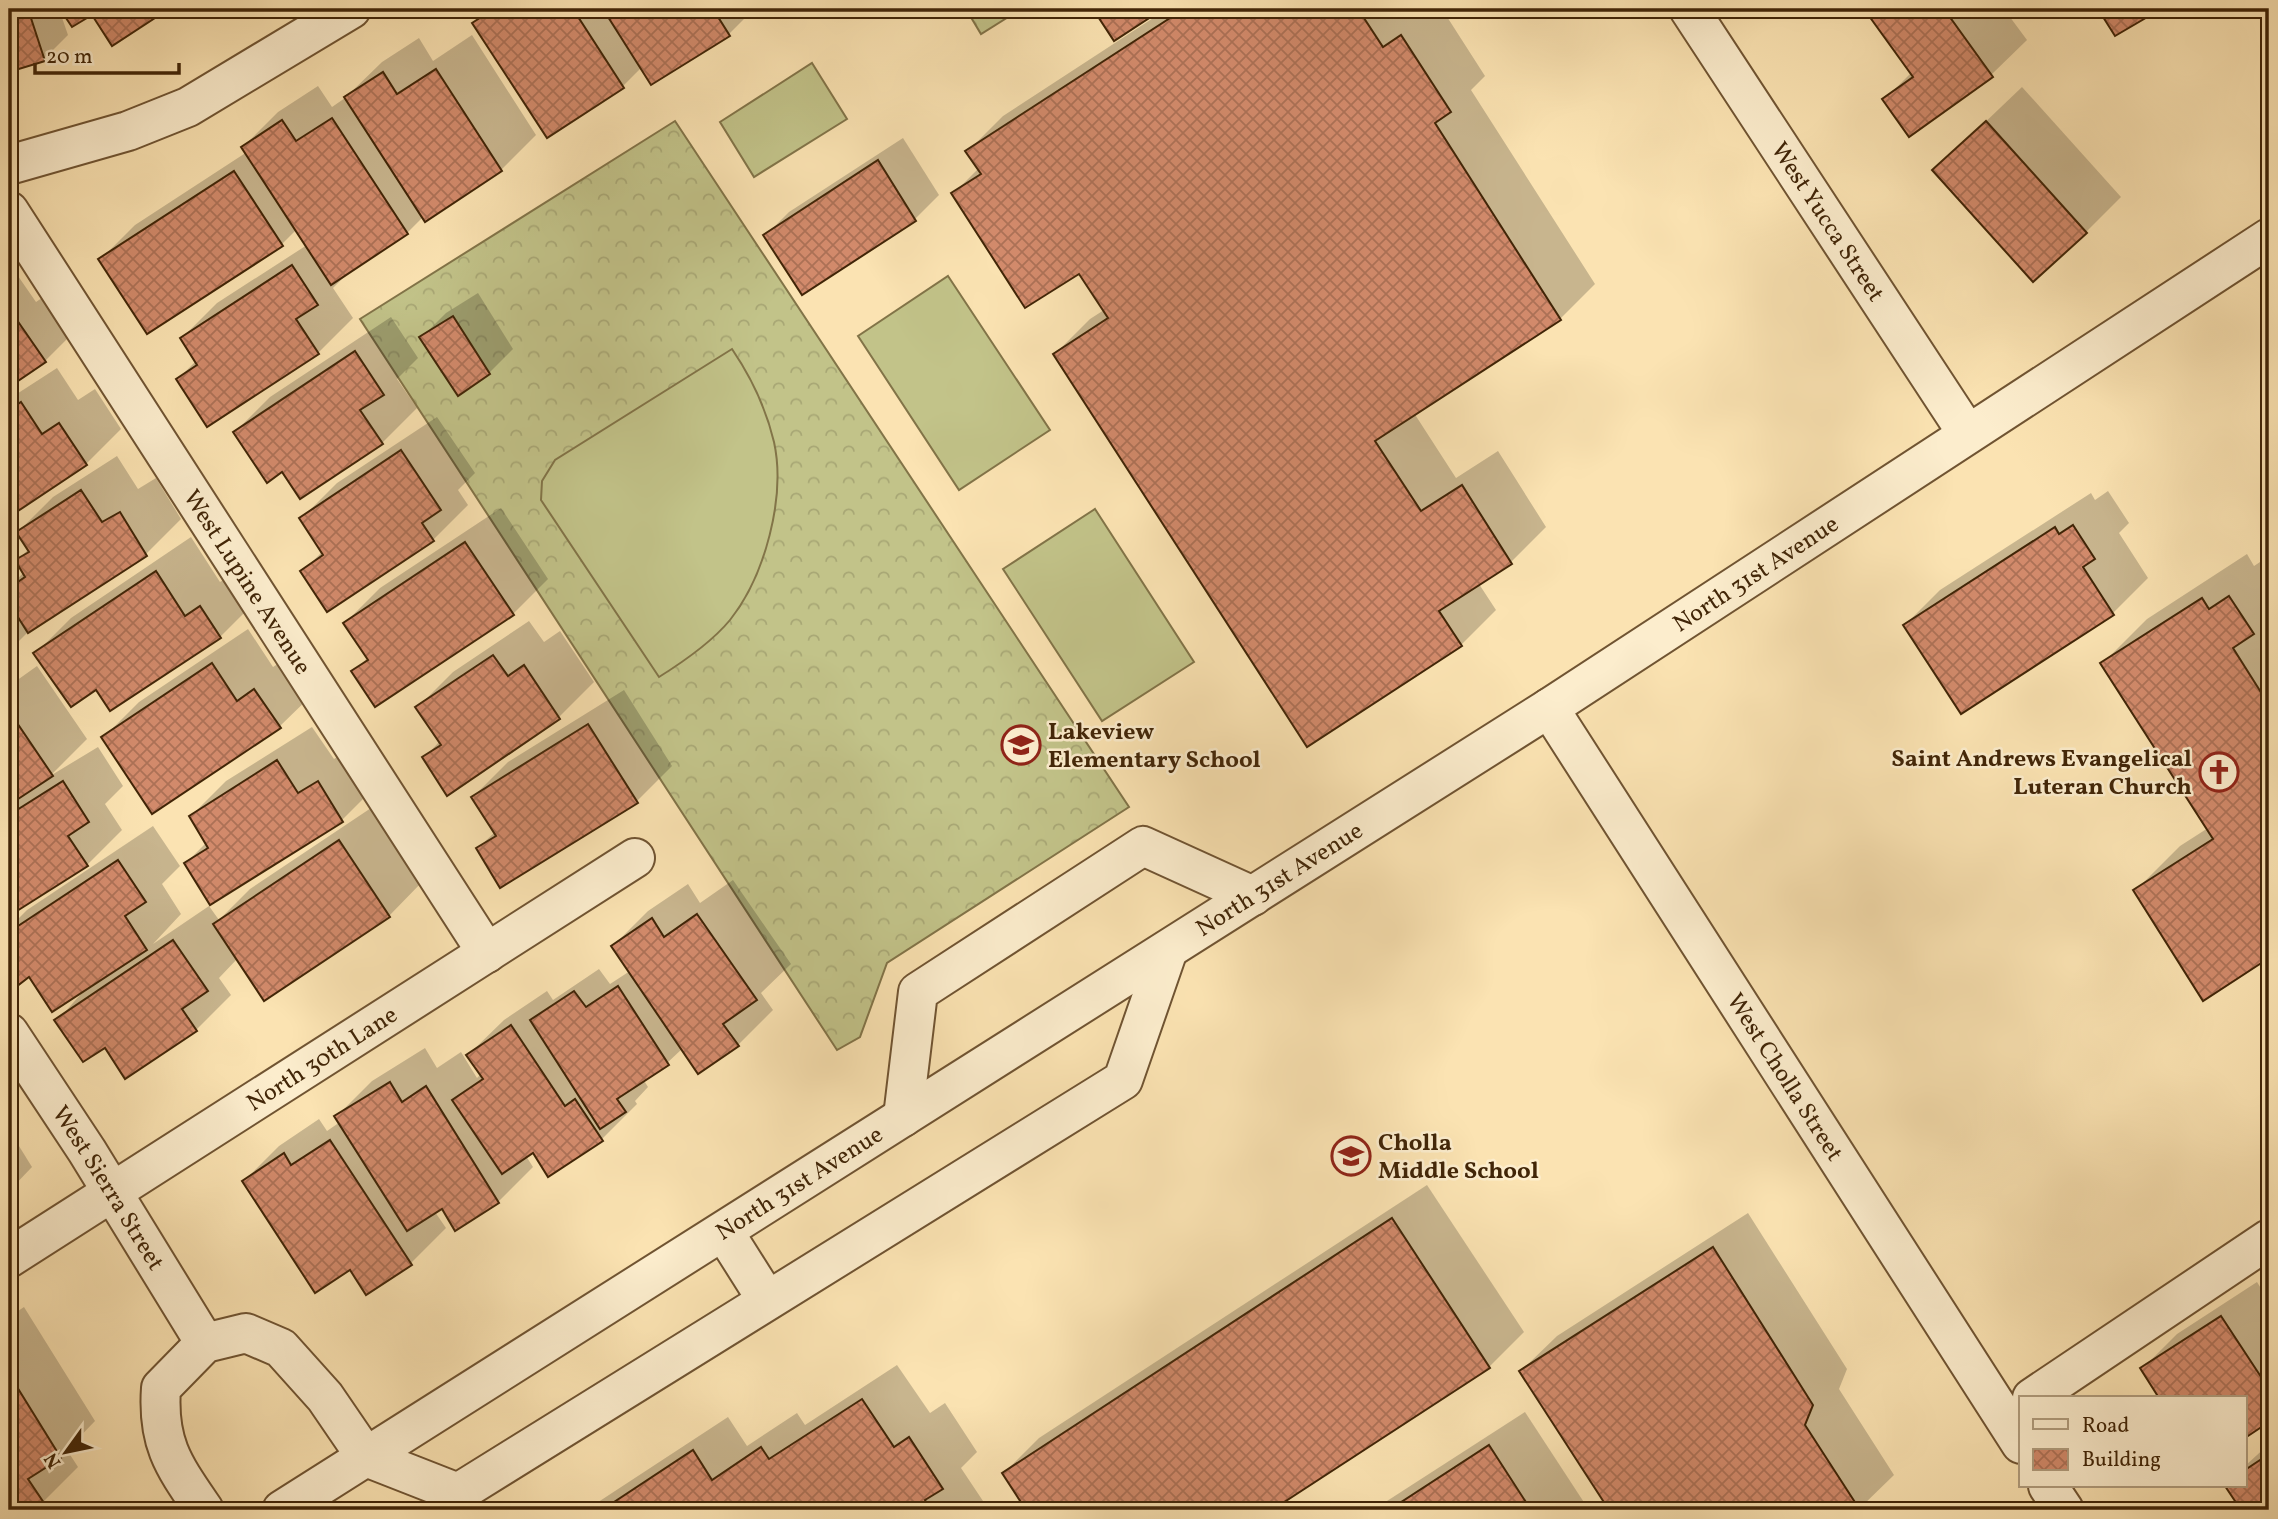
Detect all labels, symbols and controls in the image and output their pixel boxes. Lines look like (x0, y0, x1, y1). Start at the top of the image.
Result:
scale bar (35, 32, 178, 76)
text: 20 m (46, 43, 92, 72)
street label: West Yucca Street (1762, 136, 1892, 309)
street label: West Lupine Avenue (174, 484, 318, 682)
street label: North 31st Avenue (1667, 508, 1846, 642)
place label: Lakeview Elementary School (1048, 716, 1261, 778)
school or university icon: Lakeview Elementary School (1000, 724, 1042, 766)
place label: Saint Andrews Evangelical Luteran Church (1891, 743, 2192, 805)
church icon: Saint Andrews Evangelical Luteran Church (2198, 751, 2240, 793)
street label: North 31st Avenue (1190, 815, 1370, 946)
street label: West Cholla Street (1717, 987, 1850, 1168)
street label: North 30th Lane (241, 999, 405, 1121)
street label: West Sierra Street (43, 1099, 171, 1278)
street label: North 31st Avenue (710, 1119, 890, 1250)
place label: Cholla Middle School (1378, 1127, 1539, 1189)
school or university icon: Cholla Middle School (1330, 1135, 1372, 1177)
legend (2019, 1396, 2246, 1488)
text: Road (2082, 1412, 2129, 1441)
north arrow (32, 1418, 102, 1488)
text: Building (2082, 1446, 2161, 1475)
text: N (39, 1447, 68, 1473)

